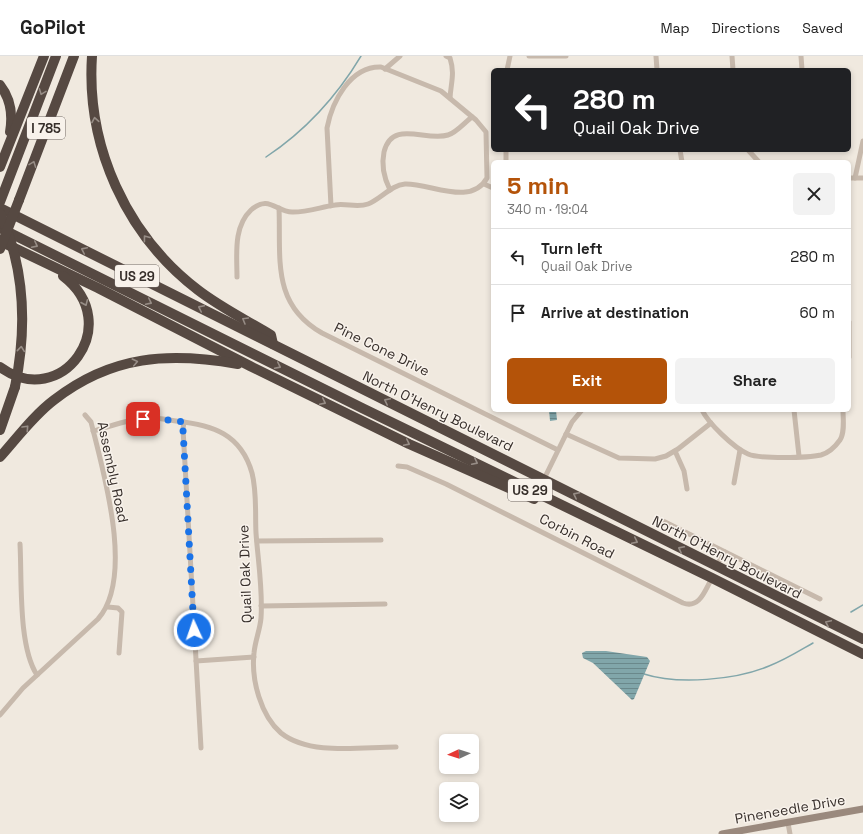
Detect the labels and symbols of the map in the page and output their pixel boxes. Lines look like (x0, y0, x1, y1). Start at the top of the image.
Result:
one-way arrow (39, 89, 47, 96)
road number: I 785 (27, 117, 65, 139)
one-way arrow (91, 117, 100, 123)
one-way arrow (28, 160, 36, 167)
one-way arrow (143, 235, 151, 242)
one-way arrow (31, 240, 38, 248)
one-way arrow (81, 247, 89, 255)
road number: US 29 (115, 265, 159, 287)
one-way arrow (145, 297, 152, 305)
one-way arrow (80, 298, 88, 306)
one-way arrow (197, 305, 205, 313)
one-way arrow (243, 317, 250, 325)
street label: Pine Cone Drive (331, 318, 433, 380)
one-way arrow (16, 346, 25, 352)
one-way arrow (132, 358, 138, 366)
one-way arrow (274, 361, 281, 369)
street label: North O'Henry Boulevard (360, 367, 516, 455)
one-way arrow (319, 397, 326, 405)
one-way arrow (383, 398, 391, 406)
pin (126, 402, 160, 436)
street label: Assembly Road (94, 420, 132, 524)
one-way arrow (21, 426, 28, 433)
one-way arrow (403, 438, 411, 446)
one-way arrow (470, 457, 478, 465)
road number: US 29 (508, 479, 552, 501)
one-way arrow (573, 492, 580, 500)
street label: Corbin Road (536, 509, 618, 563)
street label: North O'Henry Boulevard (649, 511, 805, 603)
street label: Quail Oak Drive (234, 524, 256, 624)
one-way arrow (631, 536, 638, 544)
one-way arrow (678, 547, 686, 554)
position arrow (173, 609, 215, 651)
one-way arrow (824, 620, 832, 628)
north arrow (439, 734, 479, 774)
street label: Pineneedle Drive (733, 790, 847, 828)

